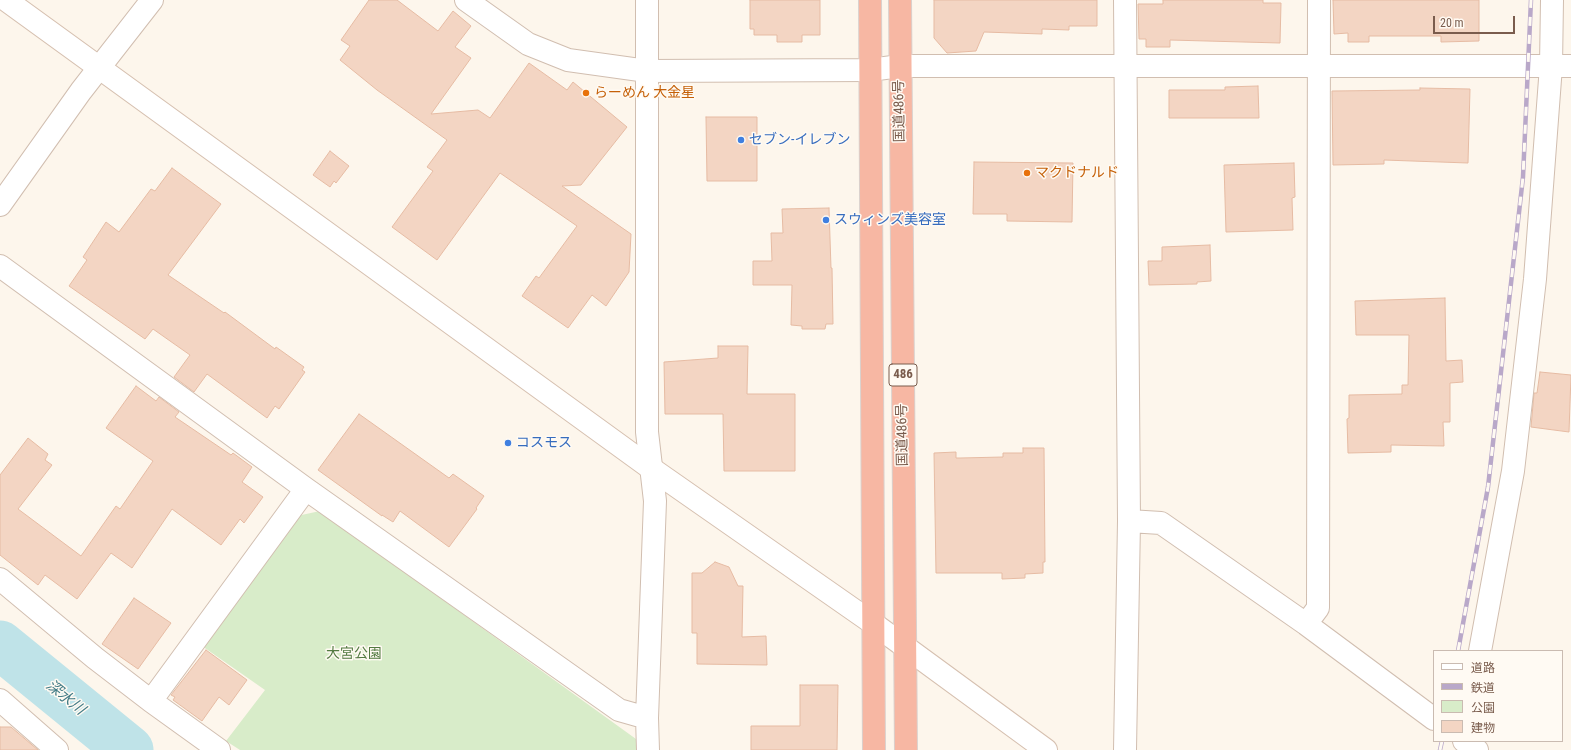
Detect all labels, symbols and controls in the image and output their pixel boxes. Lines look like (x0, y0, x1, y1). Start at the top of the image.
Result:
scale bar (1435, 8, 1517, 34)
text: 20 m (1440, 16, 1464, 30)
street label: 国道486号 (891, 79, 909, 143)
place label: らーめん 大金星 (594, 85, 695, 101)
marker: らーめん 大金星 (581, 88, 591, 98)
place label: セブン-イレブン (749, 132, 850, 148)
marker: セブン-イレブン (736, 135, 746, 145)
place label: マクドナルド (1035, 165, 1119, 181)
marker: マクドナルド (1022, 168, 1032, 178)
place label: スウィンズ美容室 (834, 212, 946, 228)
marker: スウィンズ美容室 (821, 215, 831, 225)
road number: 486 (889, 364, 917, 386)
street label: 国道486号 (894, 403, 912, 467)
place label: コスモス (516, 435, 572, 451)
marker: コスモス (503, 438, 513, 448)
park label: 大宮公園 (326, 646, 382, 662)
legend (1433, 650, 1563, 742)
text: 道路 (1471, 661, 1495, 675)
water label: 深水川 (42, 677, 88, 719)
text: 鉄道 (1471, 681, 1495, 695)
text: 公園 (1471, 701, 1495, 715)
text: 建物 (1471, 721, 1495, 735)

